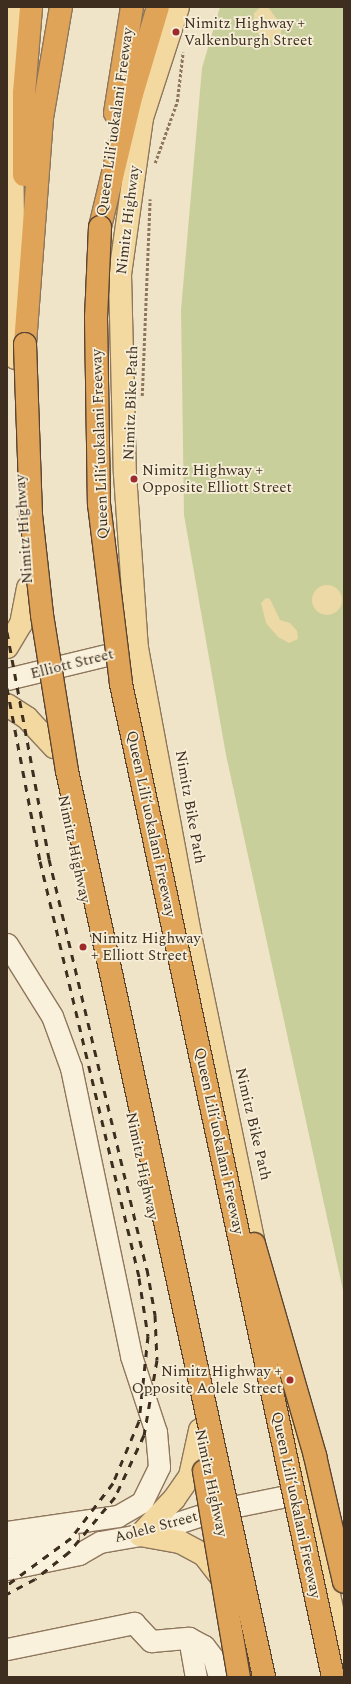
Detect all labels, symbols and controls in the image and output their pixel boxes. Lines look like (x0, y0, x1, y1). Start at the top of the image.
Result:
place label: Nimitz Highway + Valkenburgh Street (184, 14, 313, 49)
street label: Queen Liliʻuokalani Freeway (93, 27, 137, 217)
marker: Nimitz Highway + Valkenburgh Street (171, 27, 181, 37)
street label: Nimitz Highway (112, 164, 144, 276)
street label: Nimitz Bike Path (120, 345, 142, 461)
street label: Queen Liliʻuokalani Freeway (88, 349, 112, 539)
place label: Nimitz Highway + Opposite Elliott Street (142, 461, 292, 496)
street label: Nimitz Highway (11, 474, 37, 584)
marker: Nimitz Highway + Opposite Elliott Street (129, 474, 139, 484)
street label: Elliott Street (29, 645, 115, 683)
street label: Queen Liliʻuokalani Freeway (122, 729, 180, 919)
street label: Nimitz Bike Path (171, 749, 209, 865)
street label: Nimitz Highway (54, 793, 94, 905)
place label: Nimitz Highway + Elliott Street (91, 929, 201, 964)
marker: Nimitz Highway + Elliott Street (78, 942, 88, 952)
street label: Queen Liliʻuokalani Freeway (190, 1046, 248, 1236)
street label: Nimitz Bike Path (231, 1066, 275, 1182)
street label: Nimitz Highway (122, 1110, 162, 1222)
place label: Nimitz Highway + Opposite Aolele Street (132, 1362, 282, 1397)
marker: Nimitz Highway + Opposite Aolele Street (285, 1375, 295, 1385)
street label: Queen Liliʻuokalani Freeway (267, 1410, 325, 1600)
street label: Nimitz Highway (191, 1427, 231, 1539)
street label: Aolele Street (112, 1507, 200, 1547)

